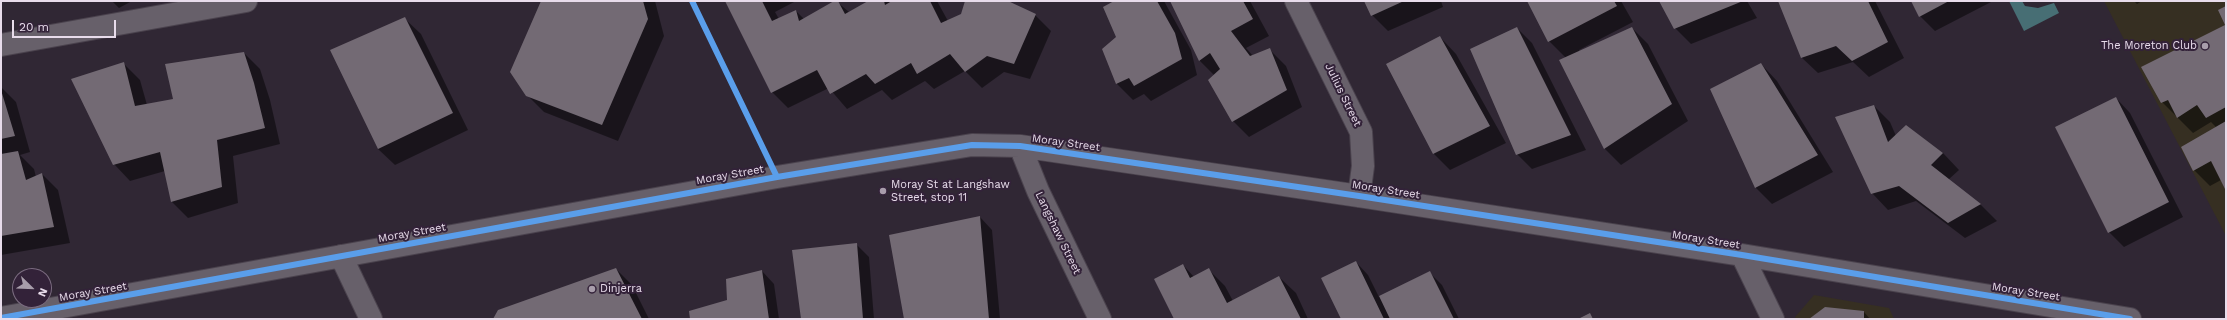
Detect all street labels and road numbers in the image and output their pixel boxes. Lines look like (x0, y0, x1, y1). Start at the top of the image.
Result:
street label: Julius Street (1322, 61, 1364, 129)
street label: Moray Street (1031, 132, 1101, 154)
street label: Moray Street (695, 163, 765, 187)
street label: Moray Street (1351, 178, 1421, 202)
street label: Langshaw Street (1032, 190, 1084, 276)
street label: Moray Street (377, 221, 447, 245)
street label: Moray Street (1671, 228, 1741, 252)
street label: Moray Street (58, 280, 128, 304)
street label: Moray Street (1991, 280, 2061, 304)

